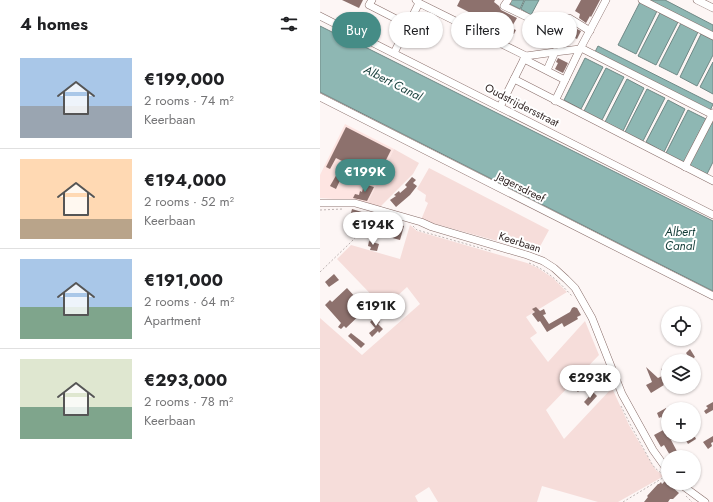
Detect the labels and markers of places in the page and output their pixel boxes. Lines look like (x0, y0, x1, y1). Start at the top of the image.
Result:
pin: €199K (337, 159, 393, 193)
pin: €194K (345, 212, 401, 246)
pin: €191K (348, 293, 404, 327)
pin: €293K (562, 365, 618, 399)

